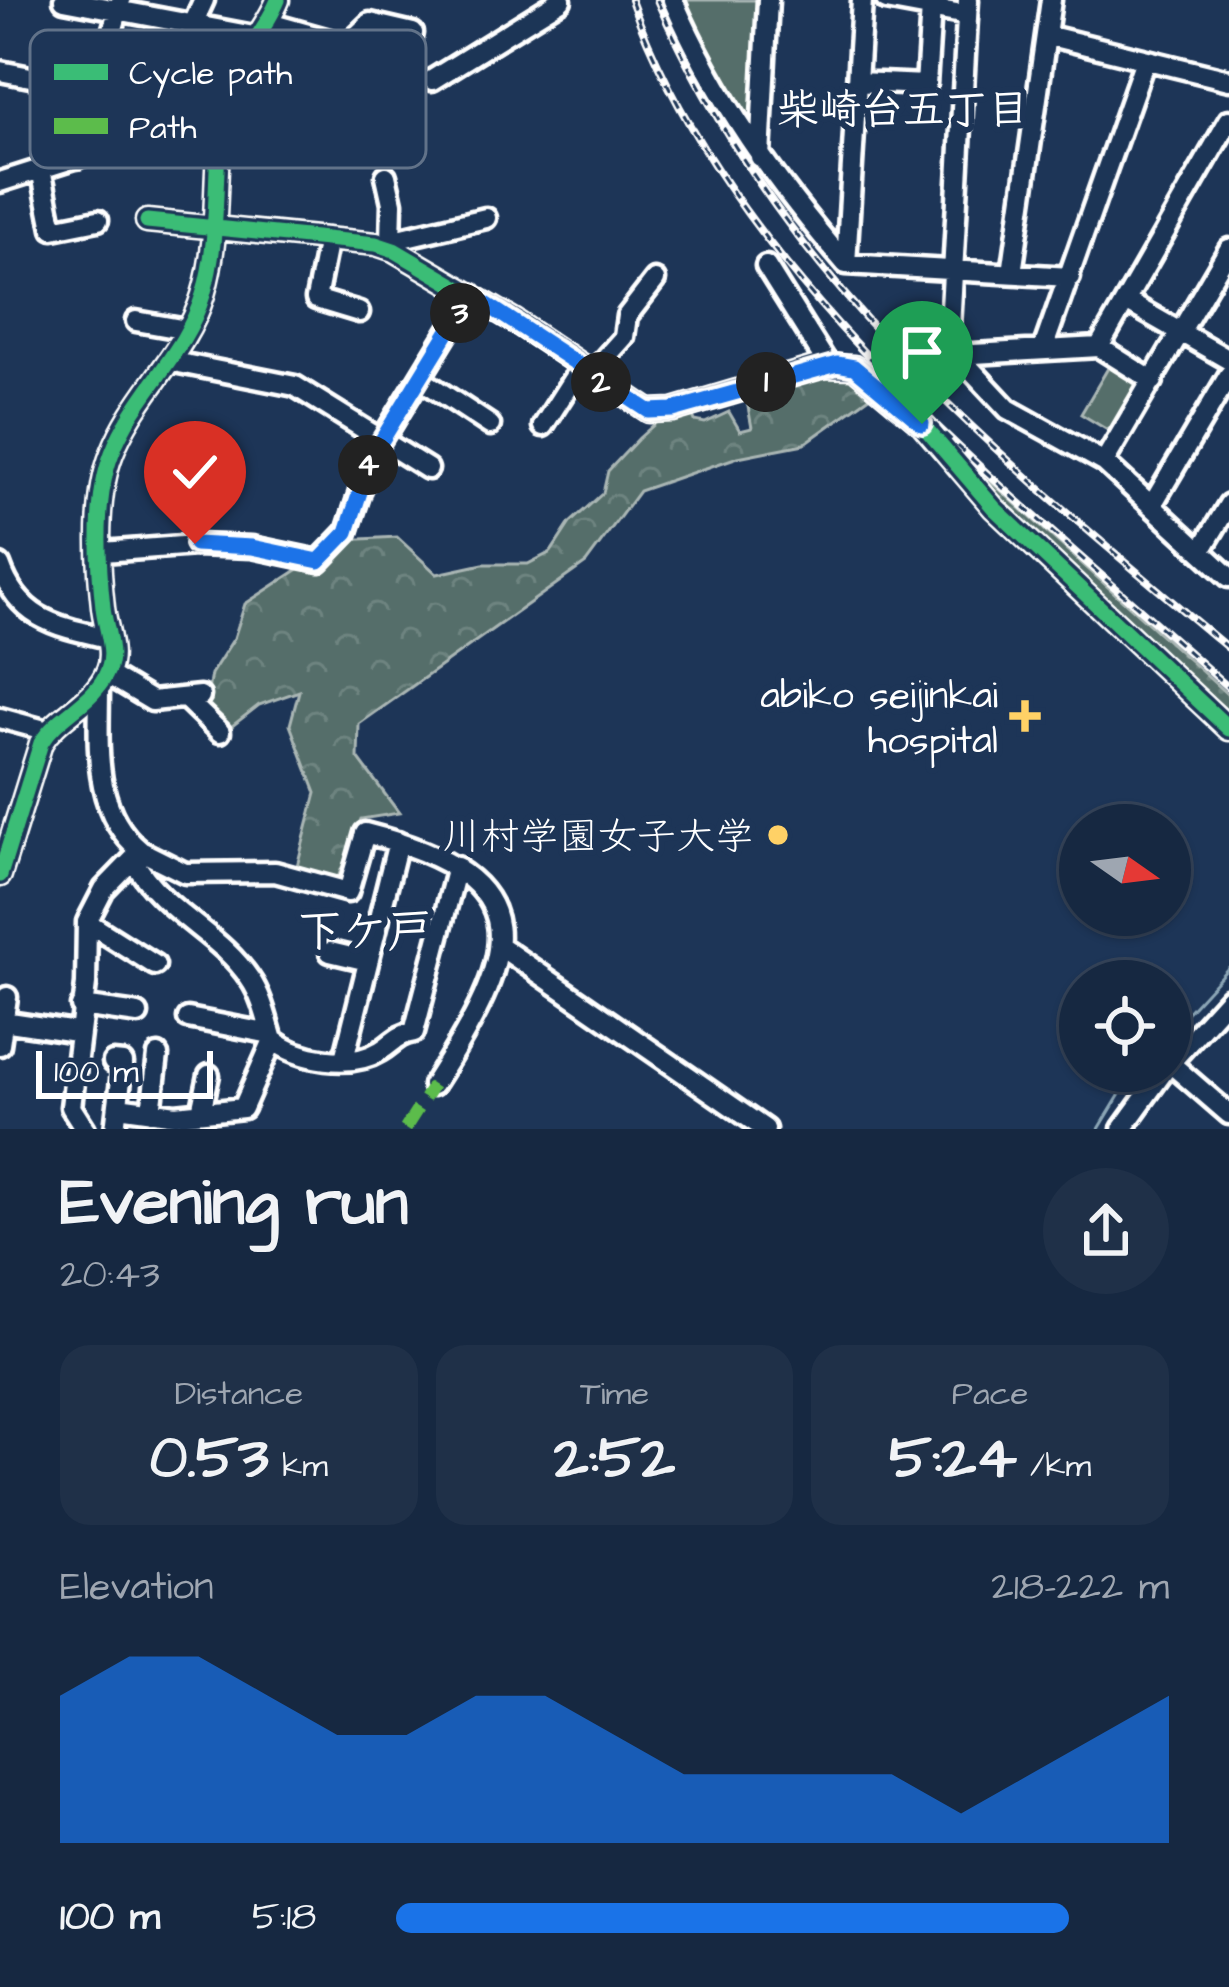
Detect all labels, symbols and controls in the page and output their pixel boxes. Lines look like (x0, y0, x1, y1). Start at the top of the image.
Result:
legend (30, 30, 426, 168)
text: Cycle path (129, 51, 293, 98)
district label: 柴崎台五丁目 (777, 82, 1029, 140)
text: Path (129, 105, 197, 151)
pin: 3 (430, 283, 490, 343)
text: 3 (452, 290, 468, 336)
pin (871, 301, 973, 424)
icon: arrive (889, 319, 955, 385)
pin: 2 (571, 352, 631, 412)
pin: 1 (736, 352, 796, 412)
text: 2 (592, 359, 610, 405)
text: 1 (764, 359, 768, 405)
pin (144, 421, 246, 544)
pin: 4 (338, 435, 398, 495)
icon: check (162, 439, 228, 505)
text: 4 (357, 442, 379, 488)
place label: abiko seijinkai hospital (760, 670, 998, 769)
marker: abiko seijinkai hospital (1009, 700, 1041, 732)
north arrow (1059, 804, 1191, 936)
map controls (1059, 804, 1191, 1092)
place label: 川村学園女子大学 (442, 811, 754, 865)
marker: 川村学園女子大学 (765, 822, 791, 848)
district label: 下ケ戸 (297, 902, 433, 964)
button: locate (1059, 960, 1191, 1092)
scale bar (36, 1045, 213, 1098)
text: 100 m (54, 1049, 139, 1095)
text: Evening run (60, 1158, 408, 1250)
button: share (1043, 1168, 1169, 1294)
text: 20:43 (60, 1249, 160, 1303)
text: Distance (175, 1371, 303, 1417)
text: Time (580, 1371, 649, 1417)
text: Pace (952, 1371, 1028, 1417)
text: 0.53 (150, 1417, 269, 1500)
text: 2:52 (554, 1417, 675, 1500)
text: 5:24 (889, 1417, 1017, 1500)
text: km (269, 1443, 328, 1489)
text: /km (1017, 1443, 1091, 1489)
text: Elevation (60, 1561, 214, 1615)
text: 218–222 m (991, 1561, 1169, 1615)
text: 100 m (60, 1891, 160, 1945)
text: 5:18 (252, 1891, 316, 1945)

